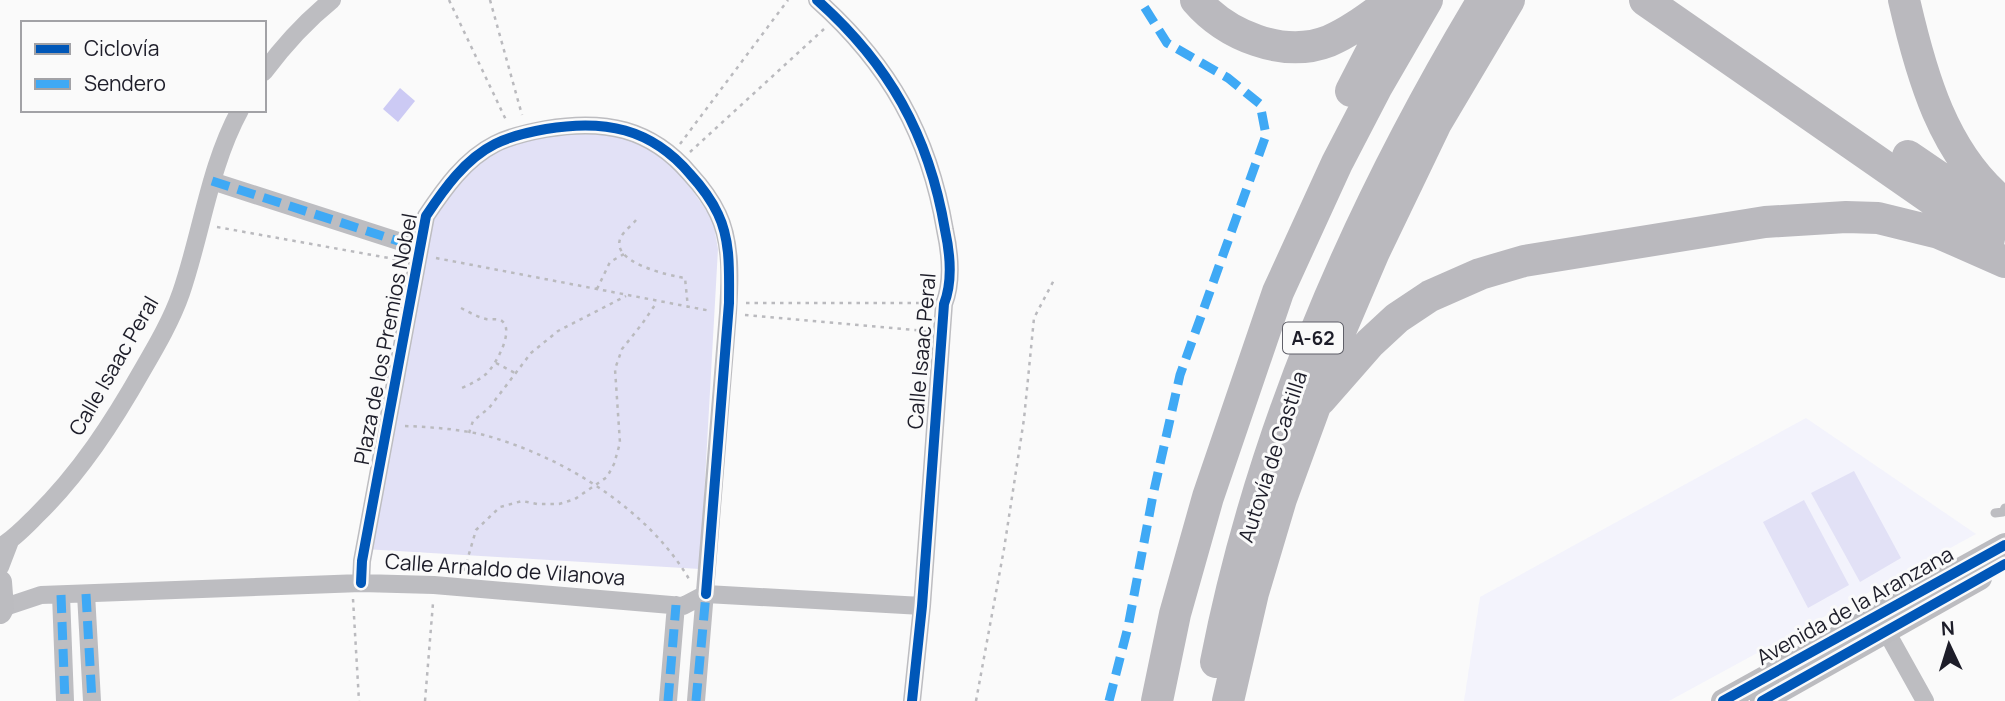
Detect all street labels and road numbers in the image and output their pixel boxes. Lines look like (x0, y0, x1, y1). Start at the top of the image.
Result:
street label: Plaza de los Premios Nobel (347, 211, 423, 467)
street label: Calle Isaac Peral (900, 272, 942, 430)
street label: Calle Isaac Peral (62, 291, 164, 440)
road number: A-62 (1283, 322, 1343, 354)
street label: Autovía de Castilla (1231, 367, 1313, 546)
street label: Avenida de la Aranzana (1751, 539, 1958, 671)
street label: Calle Arnaldo de Vilanova (384, 547, 626, 591)

